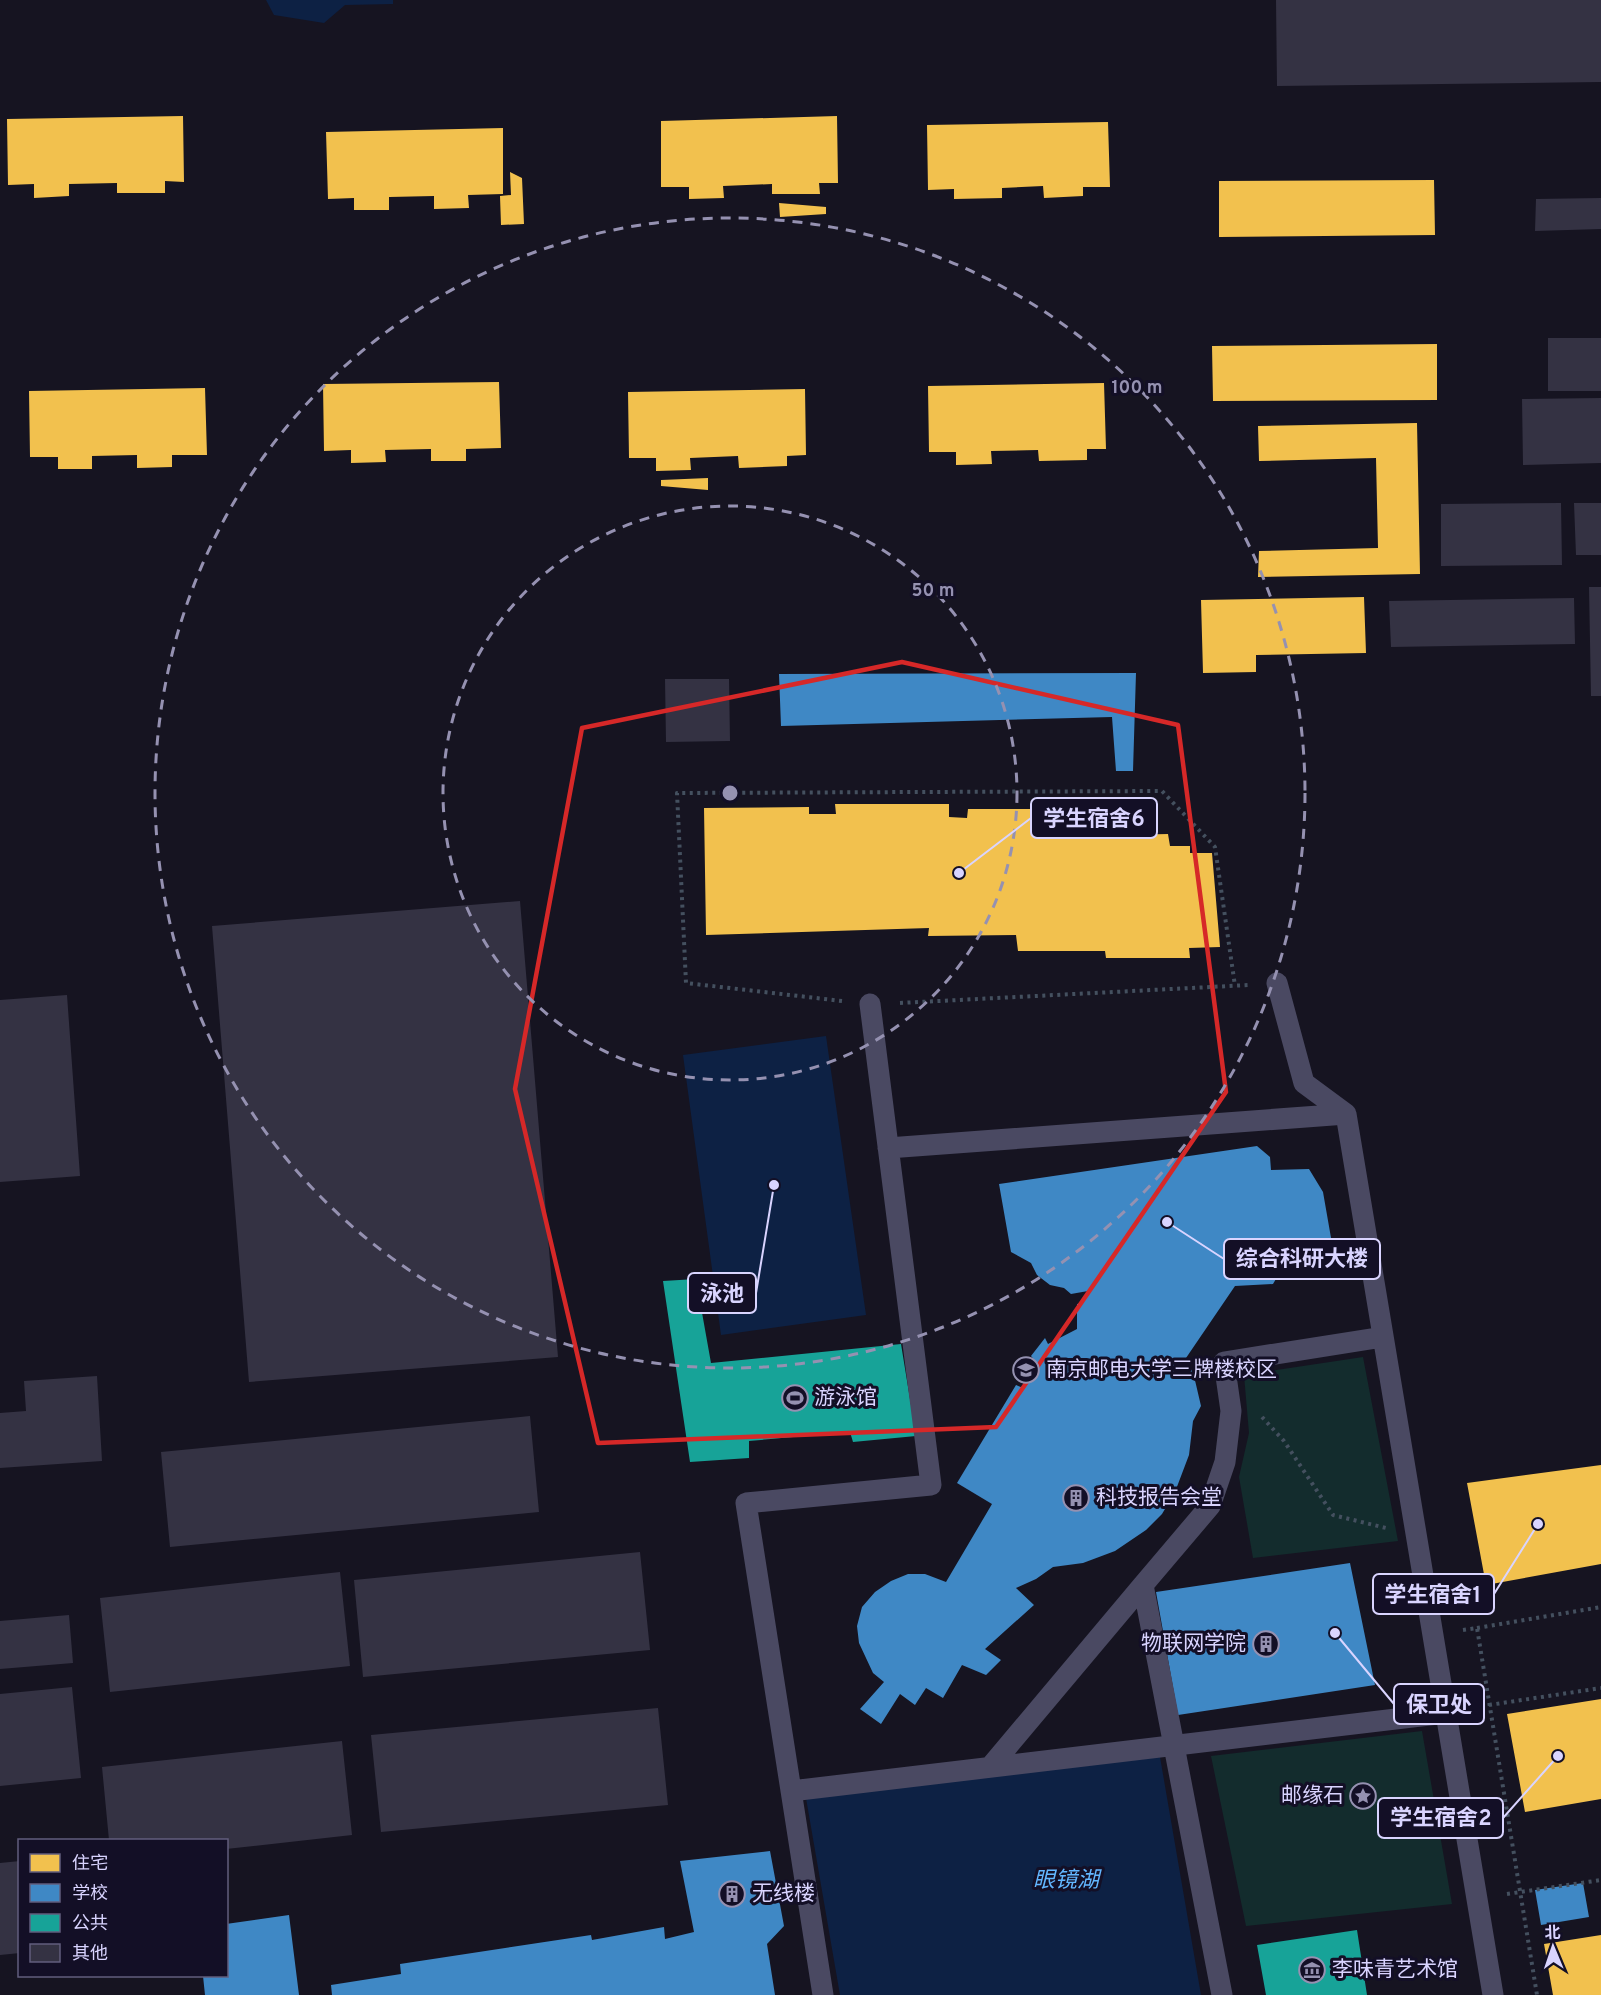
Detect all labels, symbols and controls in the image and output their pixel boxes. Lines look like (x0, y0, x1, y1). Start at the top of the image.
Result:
text: 100 m (1111, 377, 1163, 400)
text: 50 m (911, 580, 955, 603)
centre of rings (720, 783, 740, 803)
callout: 学生宿舍6 (1031, 798, 1157, 838)
text: 学生宿舍6 (1043, 806, 1145, 834)
callout: 综合科研大楼 (1224, 1239, 1380, 1279)
text: 综合科研大楼 (1236, 1247, 1368, 1274)
callout: 泳池 (688, 1273, 756, 1313)
text: 泳池 (700, 1282, 744, 1309)
school or university icon: 南京邮电大学三牌楼校区 (1011, 1355, 1041, 1385)
place label: 南京邮电大学三牌楼校区 (1046, 1357, 1277, 1384)
sports icon: 游泳馆 (780, 1383, 810, 1413)
place label: 游泳馆 (814, 1385, 877, 1412)
building icon: 科技报告会堂 (1061, 1483, 1091, 1513)
place label: 科技报告会堂 (1096, 1485, 1222, 1512)
callout: 学生宿舍1 (1373, 1574, 1494, 1614)
text: 学生宿舍1 (1385, 1582, 1481, 1610)
building icon: 物联网学院 (1251, 1629, 1281, 1659)
place label: 物联网学院 (1141, 1631, 1246, 1658)
callout: 保卫处 (1394, 1684, 1484, 1724)
text: 保卫处 (1406, 1693, 1472, 1720)
place icon: 邮缘石 (1348, 1781, 1378, 1811)
place label: 邮缘石 (1281, 1783, 1344, 1810)
callout: 学生宿舍2 (1378, 1798, 1503, 1838)
text: 学生宿舍2 (1390, 1805, 1492, 1833)
legend (18, 1839, 228, 1977)
text: 住宅 (72, 1853, 108, 1876)
water label: 眼镜湖 (1033, 1868, 1102, 1895)
building icon: 无线楼 (717, 1879, 747, 1909)
place label: 无线楼 (752, 1881, 815, 1908)
text: 学校 (72, 1883, 108, 1906)
text: 公共 (72, 1913, 108, 1936)
north arrow (1523, 1917, 1583, 1977)
text: 北 (1544, 1924, 1561, 1944)
text: 其他 (72, 1943, 108, 1966)
museum icon: 李味青艺术馆 (1297, 1955, 1327, 1985)
place label: 李味青艺术馆 (1332, 1957, 1458, 1984)

